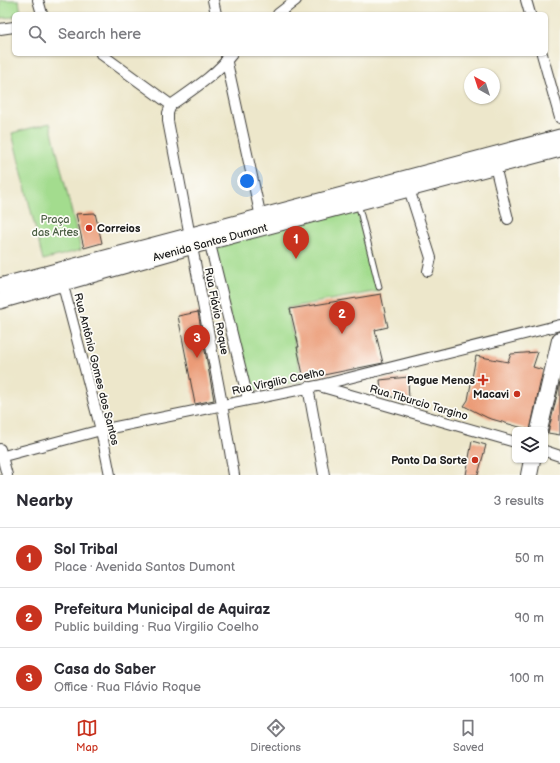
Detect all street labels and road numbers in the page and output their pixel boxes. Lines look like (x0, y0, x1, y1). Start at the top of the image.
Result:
street label: Avenida Santos Dumont (151, 221, 269, 264)
street label: Rua Flávio Roque (202, 266, 231, 356)
street label: Rua Antônio Gomes dos Santos (71, 292, 122, 447)
street label: Rua Virgilio Coelho (231, 365, 326, 398)
street label: Rua Tiburcio Targino (368, 382, 470, 423)

